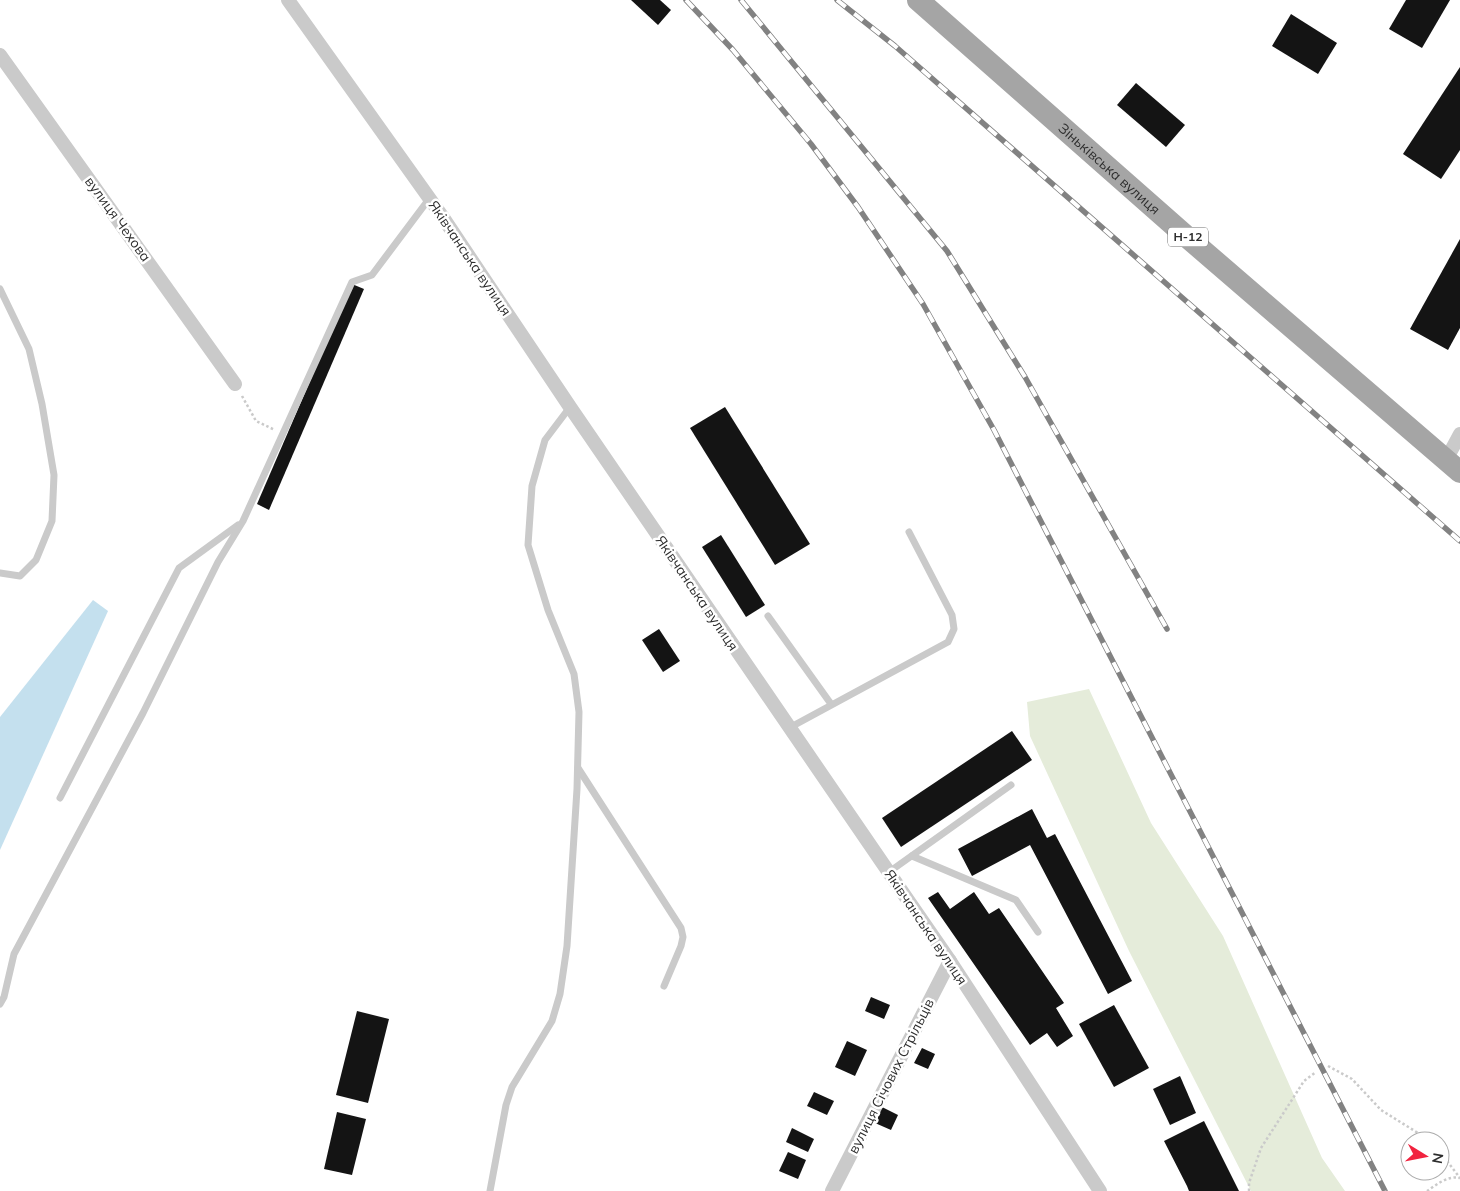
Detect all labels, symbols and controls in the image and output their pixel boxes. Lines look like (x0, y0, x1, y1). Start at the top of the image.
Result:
street label: Зіньківська вулиця (1055, 119, 1164, 218)
street label: вулиця Чехова (81, 173, 155, 265)
street label: Яківчанська вулиця (425, 197, 515, 319)
road number: Н-12 (1168, 228, 1208, 246)
street label: Яківчанська вулиця (652, 532, 742, 654)
street label: Яківчанська вулиця (881, 866, 971, 988)
street label: вулиця Січових Стрільців (844, 995, 938, 1157)
north arrow (1400, 1131, 1450, 1181)
text: N (1428, 1151, 1448, 1165)

